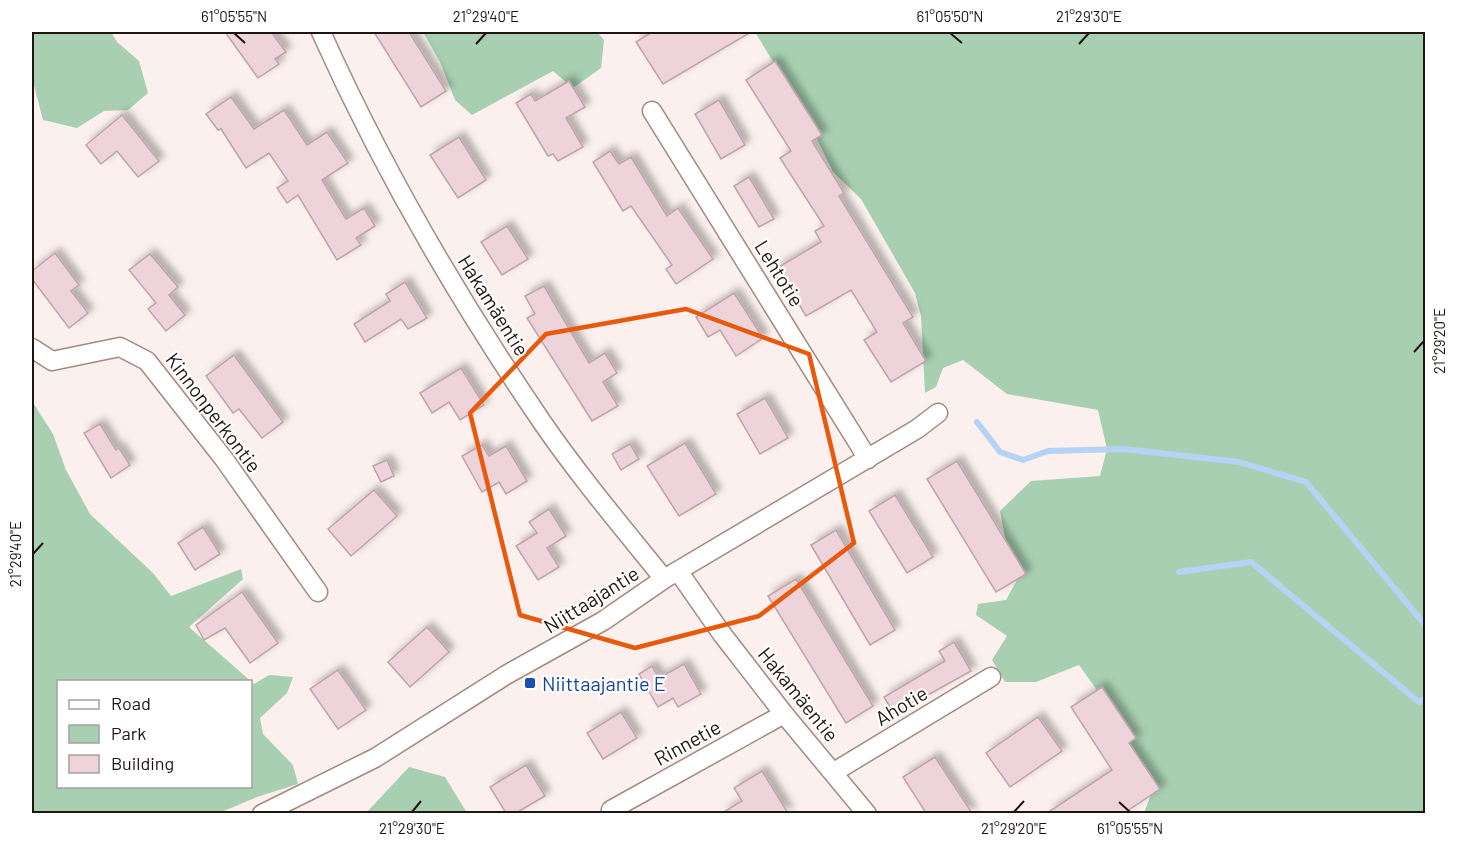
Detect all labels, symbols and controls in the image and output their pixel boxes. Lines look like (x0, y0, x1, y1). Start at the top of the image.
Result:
text: 61°05'55"N (201, 7, 267, 25)
text: 21°29'40"E (453, 7, 519, 25)
text: 61°05'50"N (917, 7, 983, 25)
text: 21°29'30"E (1056, 7, 1122, 25)
street label: Lehtotie (750, 235, 810, 311)
street label: Hakamäentie (453, 250, 535, 360)
text: 21°29'20"E (1430, 308, 1448, 374)
street label: Kinnonperkontie (161, 347, 267, 477)
text: 21°29'40"E (6, 521, 24, 587)
street label: Niittaajantie (539, 560, 643, 638)
street label: Hakamäentie (754, 642, 844, 746)
place label: Niittaajantie E (542, 671, 666, 695)
marker: Niittaajantie E (523, 676, 537, 690)
legend (57, 680, 252, 788)
street label: Ahotie (871, 680, 931, 730)
text: Road (111, 692, 151, 714)
street label: Rinnetie (650, 714, 724, 770)
text: Park (111, 722, 146, 744)
text: Building (111, 752, 174, 774)
text: 21°29'30"E (379, 819, 445, 837)
text: 21°29'20"E (981, 819, 1047, 837)
text: 61°05'55"N (1097, 819, 1163, 837)

